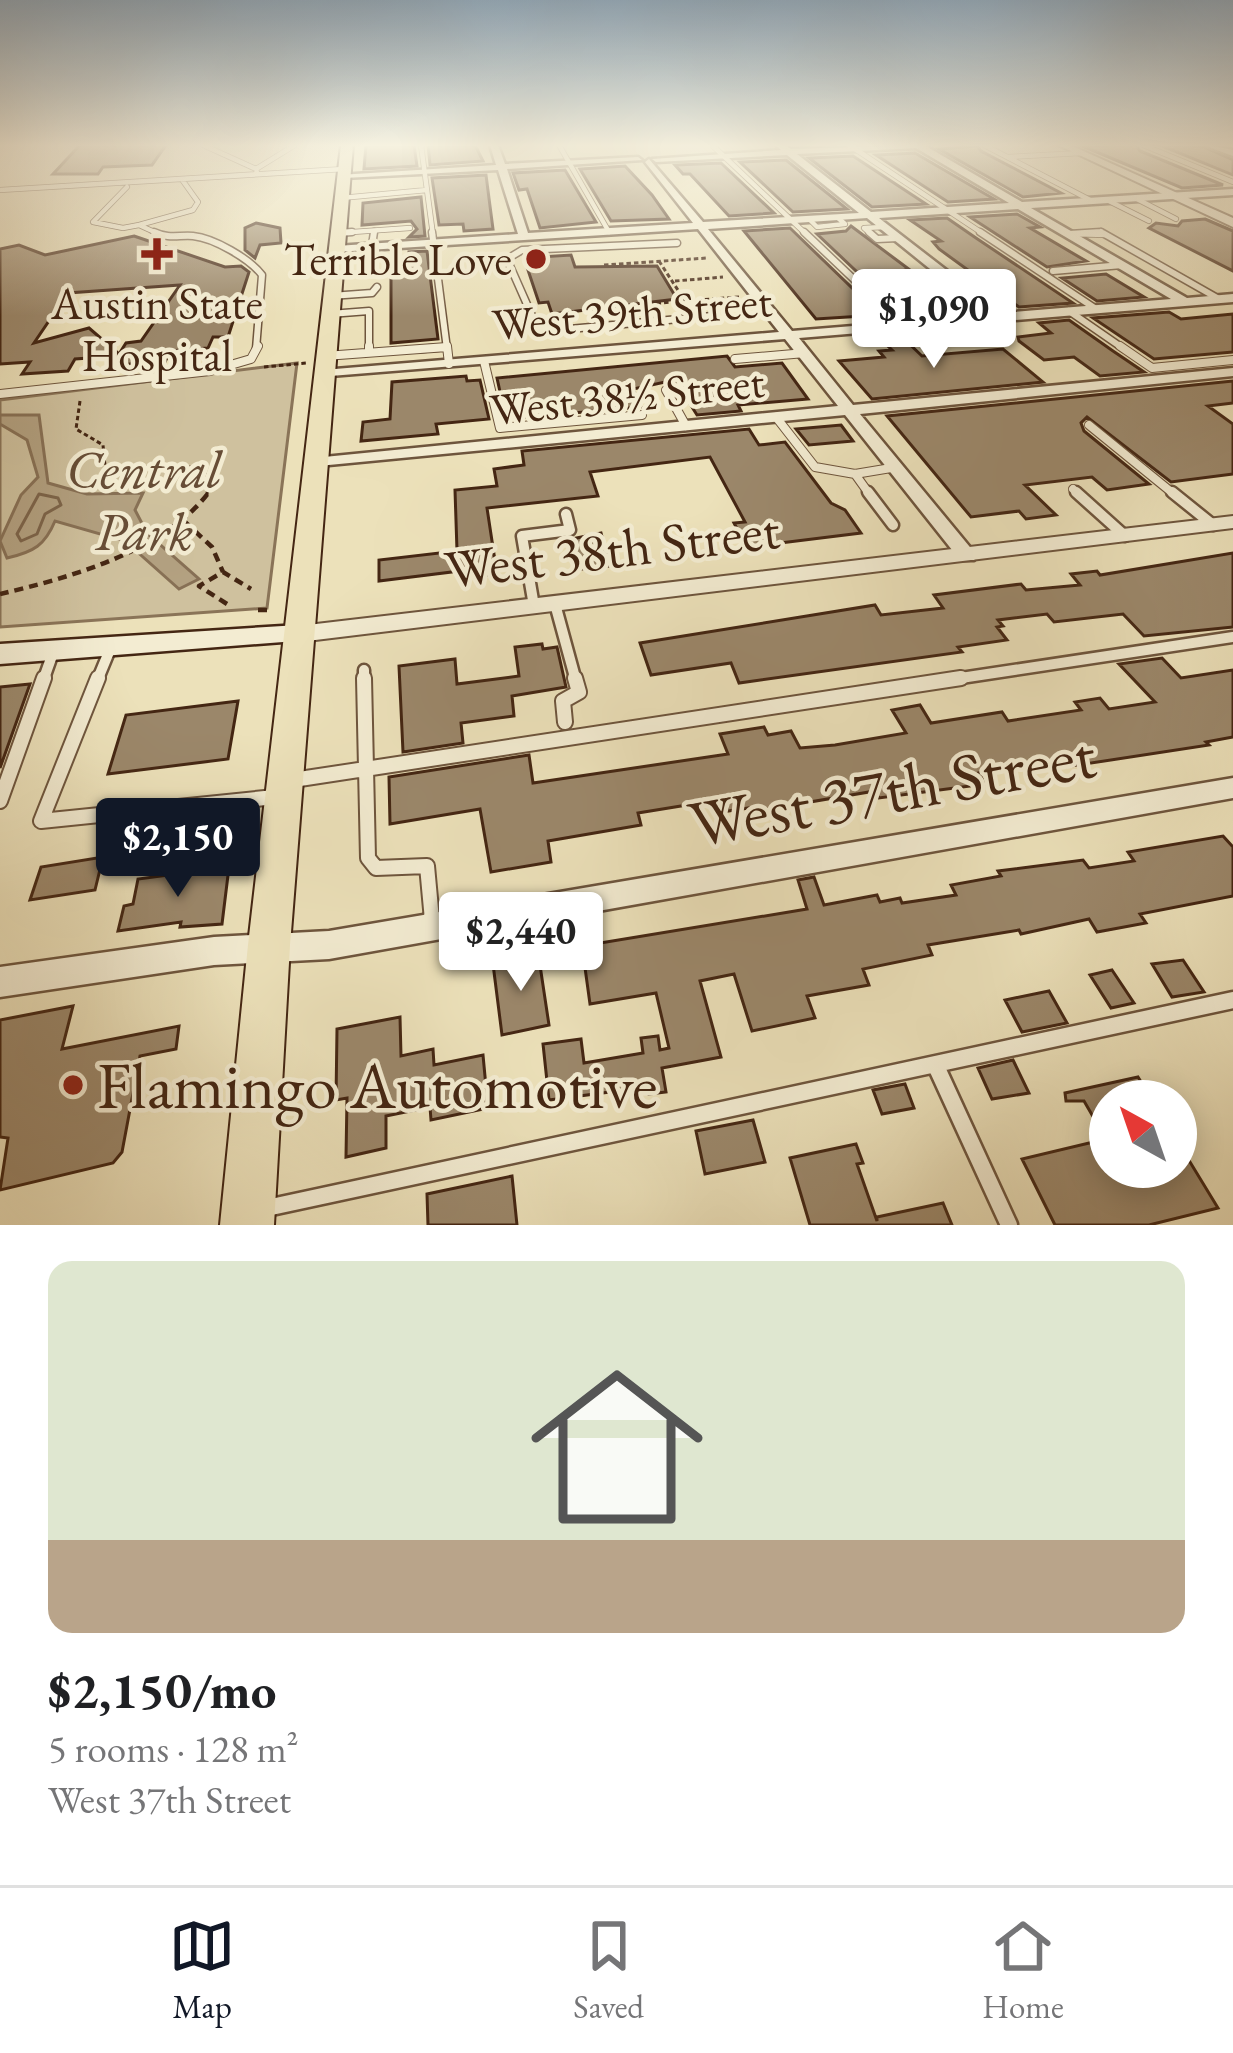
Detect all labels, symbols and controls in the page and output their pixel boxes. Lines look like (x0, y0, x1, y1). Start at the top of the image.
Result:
place label: Terrible Love (284, 230, 512, 288)
marker: Austin State Hospital (141, 238, 173, 270)
marker: Terrible Love (523, 246, 549, 272)
pin: $1,090 (836, 269, 1032, 371)
street label: West 39th Street (490, 271, 774, 353)
place label: Austin State Hospital (50, 274, 263, 384)
text: $1,090 (879, 282, 989, 333)
street label: West 38½ Street (487, 352, 767, 438)
park label: Central Park (66, 434, 224, 566)
street label: West 38th Street (441, 494, 783, 604)
street label: West 37th Street (682, 711, 1102, 867)
pin: $2,150 (80, 798, 276, 900)
text: $2,150 (123, 811, 233, 862)
pin: $2,440 (423, 892, 619, 994)
text: $2,440 (466, 905, 576, 956)
place label: Flamingo Automotive (97, 1042, 658, 1128)
marker: Flamingo Automotive (60, 1072, 86, 1098)
north arrow (1089, 1080, 1197, 1188)
map controls (1089, 1080, 1197, 1188)
icon: home (509, 1339, 725, 1555)
text: $2,150/mo (48, 1657, 276, 1723)
text: 5 rooms · 128 m² (48, 1723, 299, 1774)
text: West 37th Street (48, 1774, 291, 1825)
tab: Map (169, 1913, 235, 2028)
tab: Saved (573, 1913, 644, 2028)
tab: Home (982, 1913, 1064, 2028)

